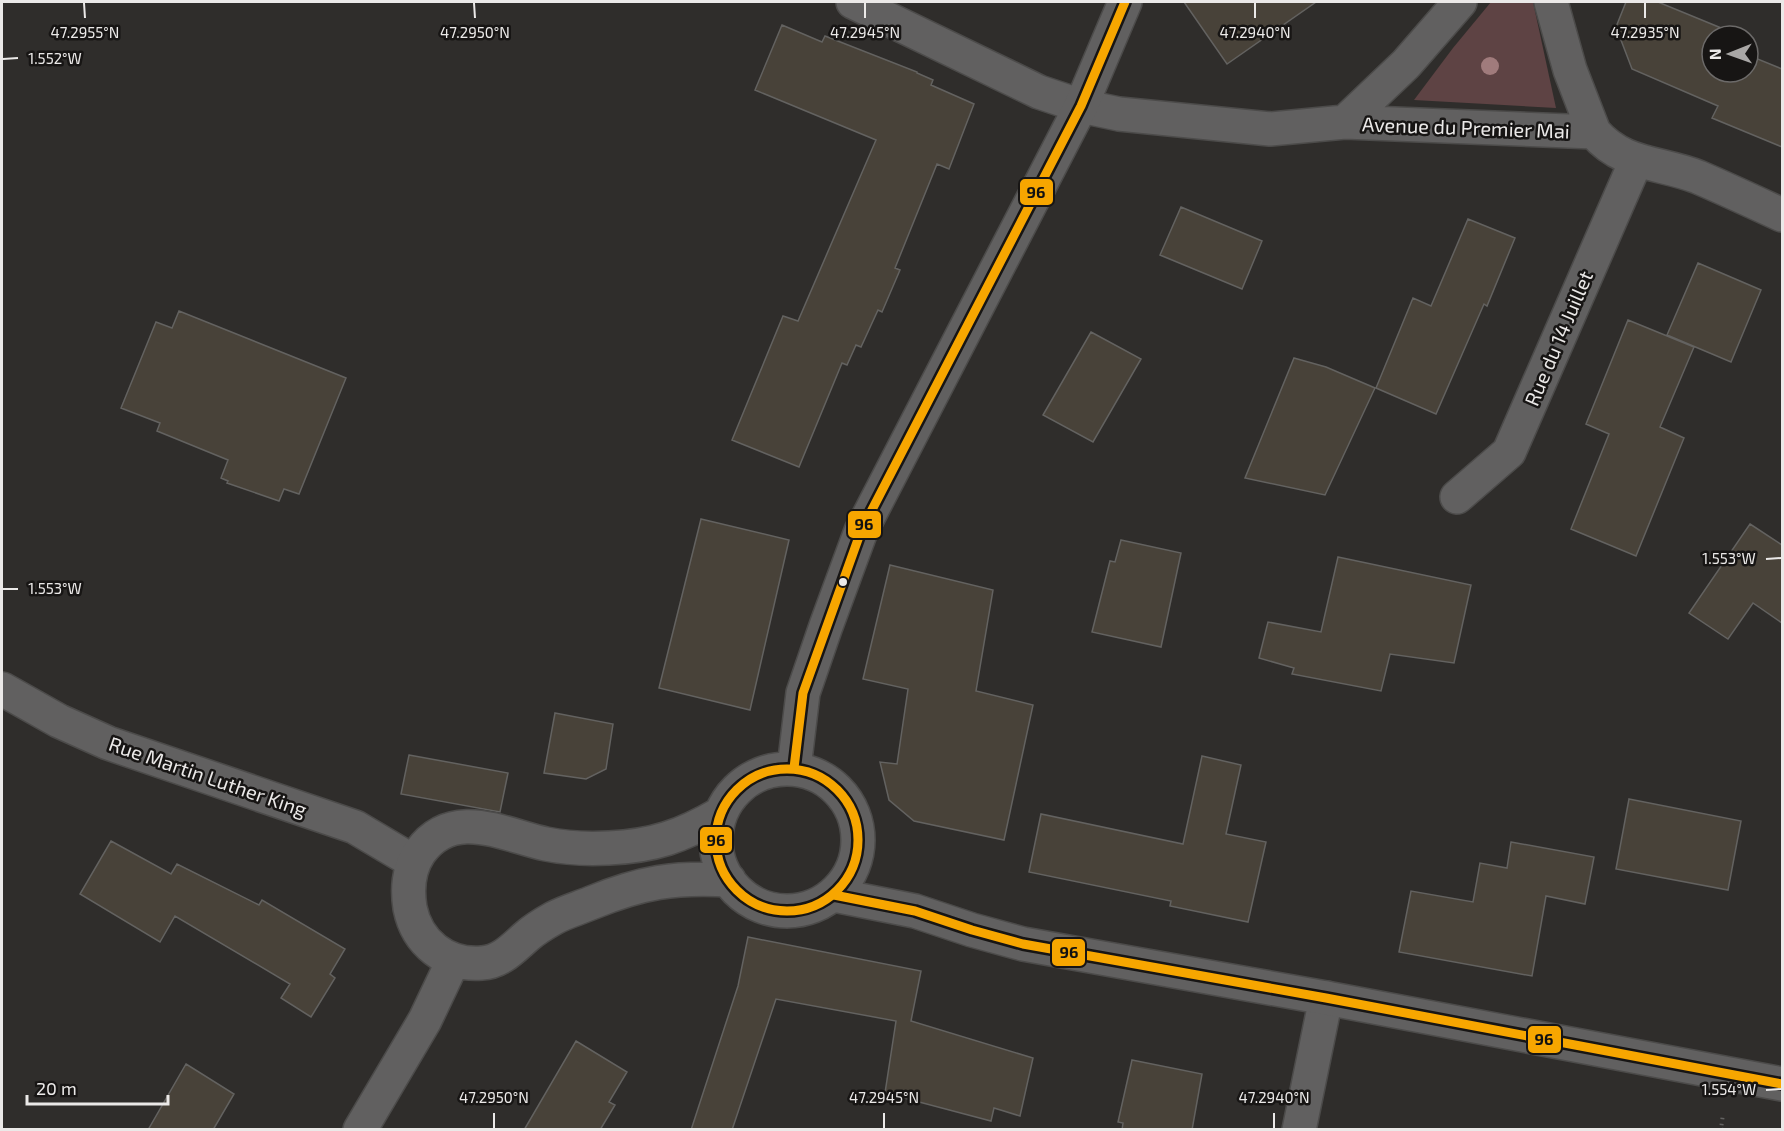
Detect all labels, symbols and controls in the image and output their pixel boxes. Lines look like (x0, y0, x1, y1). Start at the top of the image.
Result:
text: 47.2955°N (51, 23, 119, 41)
text: 47.2950°N (440, 23, 510, 41)
text: 47.2945°N (830, 23, 900, 41)
text: 47.2940°N (1220, 23, 1290, 41)
text: 47.2935°N (1610, 23, 1680, 41)
north arrow (1700, 24, 1760, 84)
text: N (1705, 48, 1724, 60)
text: 1.552°W (28, 49, 82, 67)
street label: Avenue du Premier Mai (1362, 111, 1570, 143)
line badge: 96 (1019, 178, 1054, 206)
text: 96 (1027, 182, 1045, 201)
street label: Rue du 14 Juillet (1519, 267, 1597, 409)
line badge: 96 (847, 510, 882, 539)
text: 96 (855, 514, 873, 533)
text: 1.553°W (1702, 549, 1756, 567)
unlabelled marker (837, 576, 849, 588)
text: 1.553°W (28, 579, 82, 597)
street label: Rue Martin Luther King (106, 731, 310, 821)
line badge: 96 (699, 826, 733, 854)
text: 96 (707, 830, 725, 849)
line badge: 96 (1051, 938, 1086, 967)
text: 96 (1060, 942, 1078, 961)
line badge: 96 (1527, 1025, 1562, 1054)
text: 96 (1535, 1029, 1553, 1048)
scale bar (27, 1068, 168, 1106)
text: 20 m (36, 1077, 77, 1099)
text: 1.554°W (1702, 1080, 1756, 1098)
text: 47.2950°N (459, 1088, 529, 1106)
text: 47.2945°N (849, 1088, 919, 1106)
text: 47.2940°N (1239, 1088, 1309, 1106)

